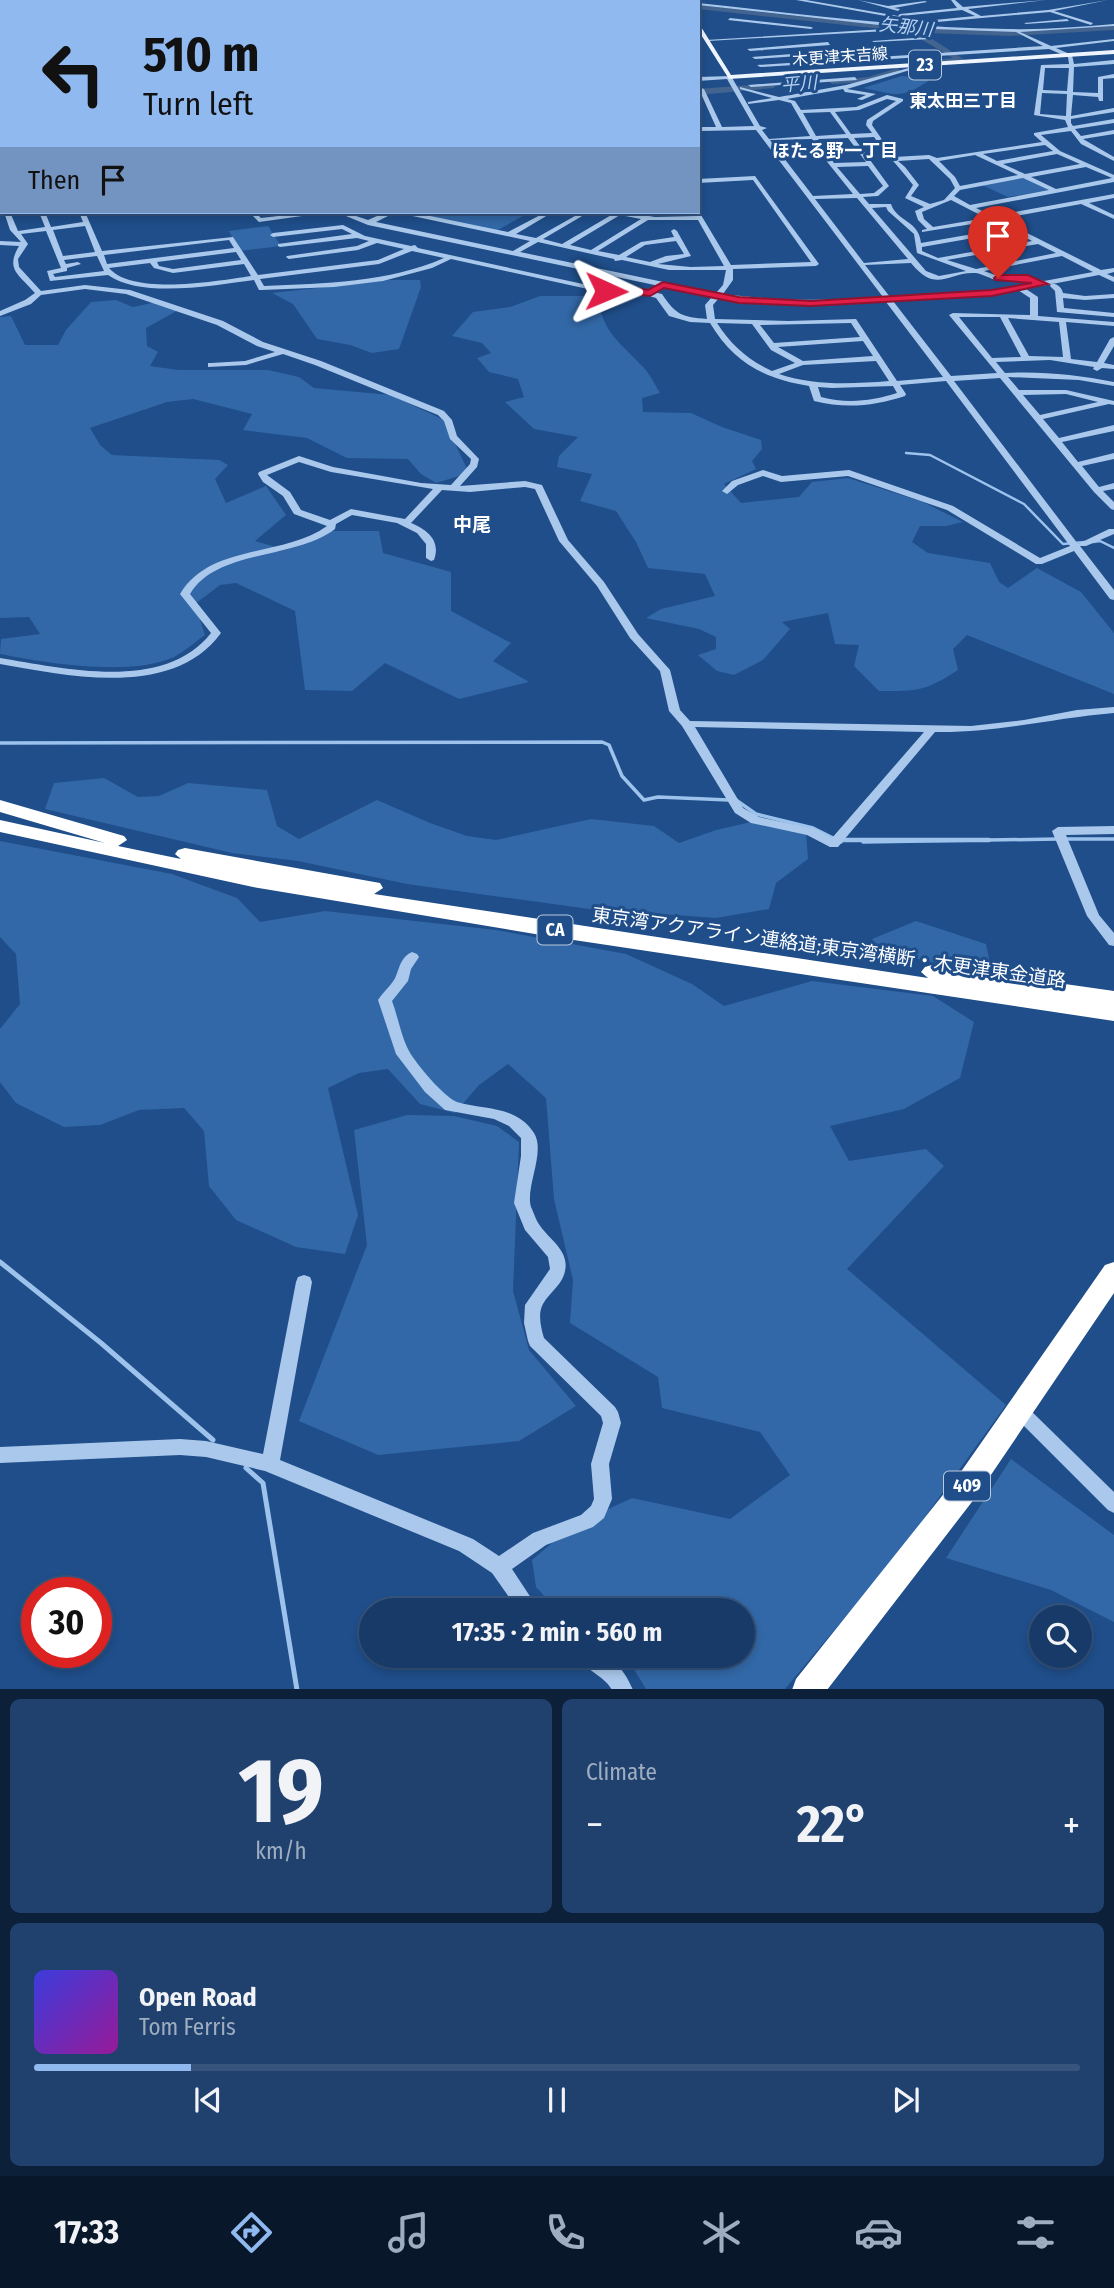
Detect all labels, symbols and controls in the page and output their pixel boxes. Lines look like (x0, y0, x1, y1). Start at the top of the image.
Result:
water label: 矢那川 (878, 13, 936, 41)
text: 510 m (143, 25, 259, 84)
icon: left (28, 28, 119, 119)
street label: 木更津末吉線 (791, 44, 889, 69)
road number: 23 (909, 51, 941, 80)
water label: 平川 (780, 71, 820, 97)
text: Turn left (143, 85, 253, 123)
district label: 東太田三丁目 (909, 90, 1017, 112)
district label: ほたる野一丁目 (772, 140, 898, 162)
icon: arrive (94, 161, 132, 199)
text: Then (28, 165, 80, 196)
pin (968, 206, 1028, 278)
icon: arrive (979, 217, 1017, 255)
position arrow (569, 254, 643, 328)
district label: 中尾 (453, 513, 491, 536)
street label: 東京湾アクアライン連絡道;東京湾横断・木更津東金道路 (591, 903, 1067, 992)
road number: CA (538, 916, 572, 945)
road number: 409 (944, 1471, 990, 1500)
speed limit sign: 30 (21, 1577, 112, 1668)
map controls (1029, 1605, 1092, 1668)
button: search (1029, 1605, 1092, 1668)
text: 17:35 · 2 min · 560 m (452, 1617, 662, 1648)
text: 19 (238, 1737, 324, 1846)
text: Climate (586, 1758, 657, 1786)
text: 22° (797, 1793, 869, 1856)
text: − (586, 1802, 603, 1848)
text: + (1063, 1802, 1080, 1848)
text: km/h (255, 1837, 307, 1865)
text: Open Road (139, 1982, 257, 2013)
text: Tom Ferris (139, 2013, 236, 2041)
icon: previous (189, 2081, 227, 2119)
icon: pause (538, 2081, 576, 2119)
icon: next (887, 2081, 925, 2119)
icon: directions (227, 2208, 276, 2257)
icon: music (384, 2208, 433, 2257)
icon: phone (541, 2208, 590, 2257)
icon: climate (697, 2208, 746, 2257)
icon: car (854, 2208, 903, 2257)
icon: filters (1011, 2208, 1060, 2257)
text: 17:33 (54, 2213, 119, 2251)

